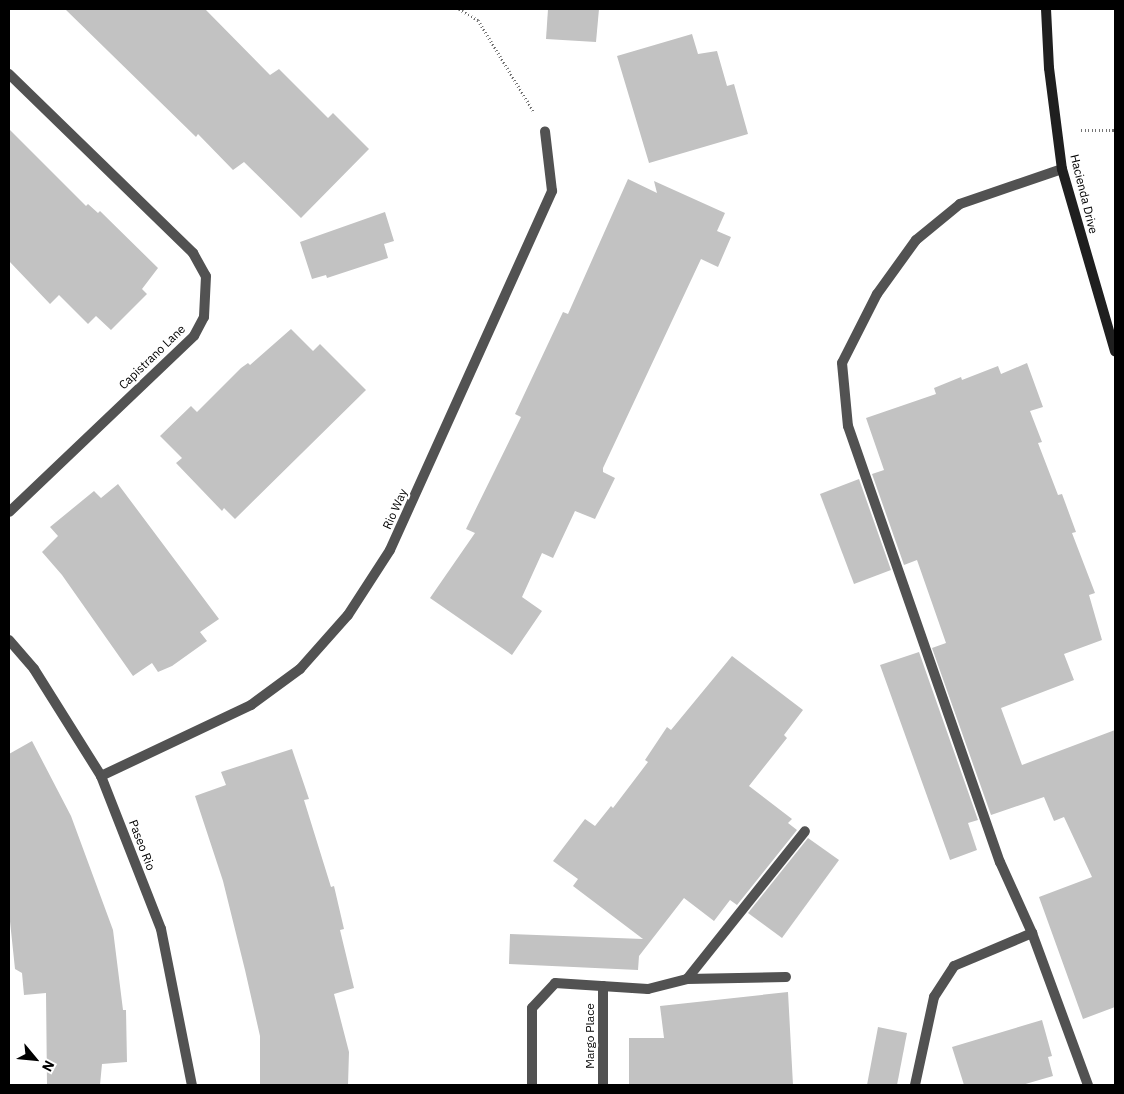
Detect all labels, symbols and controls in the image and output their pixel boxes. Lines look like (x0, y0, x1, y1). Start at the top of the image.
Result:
street label: Hacienda Drive (1067, 153, 1101, 235)
street label: Capistrano Lane (116, 322, 188, 392)
street label: Rio Way (380, 486, 410, 532)
street label: Paseo Rio (126, 818, 158, 872)
street label: Margo Place (583, 1003, 597, 1069)
north arrow (10, 1034, 60, 1084)
text: N (38, 1057, 59, 1075)

